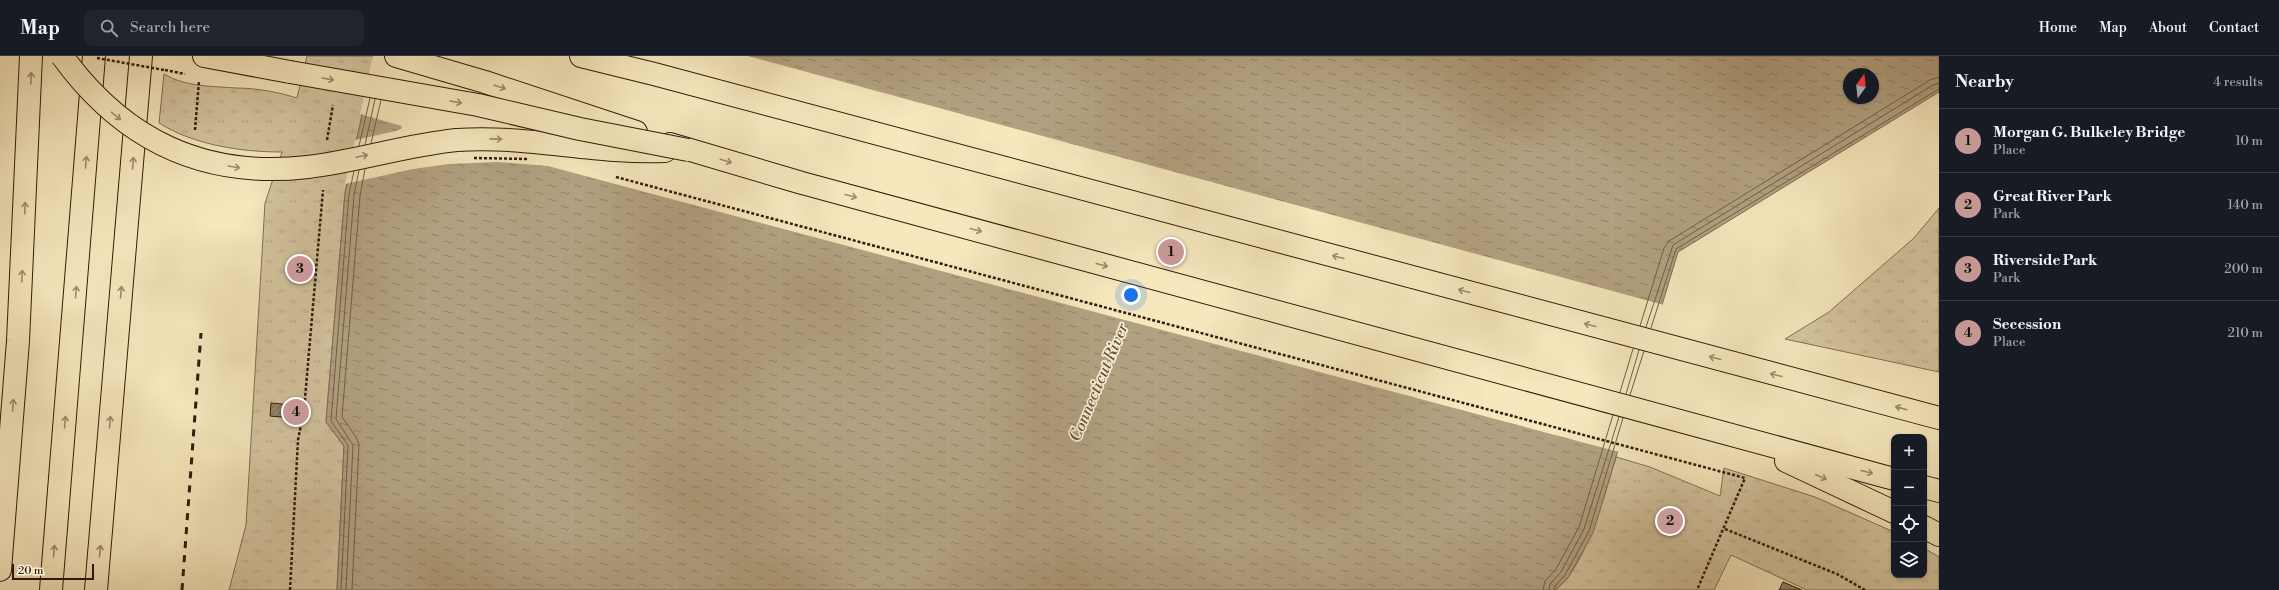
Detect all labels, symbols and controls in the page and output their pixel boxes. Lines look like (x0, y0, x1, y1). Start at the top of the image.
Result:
search box (84, 10, 364, 46)
text: Map (20, 16, 60, 40)
icon: search (98, 17, 120, 39)
text: Search here (130, 18, 210, 37)
text: Home (2039, 19, 2077, 37)
text: Map (2099, 19, 2127, 37)
text: About (2149, 19, 2187, 37)
text: Contact (2209, 19, 2259, 37)
north arrow (1843, 68, 1879, 104)
text: Nearby (1955, 71, 2014, 93)
one-way arrow (27, 72, 34, 85)
text: 4 results (2213, 74, 2263, 90)
one-way arrow (321, 75, 334, 83)
one-way arrow (494, 84, 506, 92)
one-way arrow (449, 98, 462, 106)
one-way arrow (110, 111, 121, 120)
text: Morgan G. Bulkeley Bridge (1993, 123, 2185, 142)
text: 1 (1965, 133, 1971, 149)
text: 10 m (2235, 133, 2263, 149)
one-way arrow (489, 135, 502, 143)
text: Place (1993, 142, 2025, 158)
one-way arrow (356, 152, 369, 160)
one-way arrow (83, 156, 90, 169)
one-way arrow (129, 157, 136, 170)
one-way arrow (719, 158, 732, 165)
one-way arrow (227, 163, 240, 171)
text: Great River Park (1993, 187, 2112, 206)
one-way arrow (844, 193, 857, 201)
text: 2 (1964, 197, 1972, 213)
text: 140 m (2227, 197, 2263, 213)
one-way arrow (22, 202, 29, 215)
text: Park (1993, 206, 2020, 222)
one-way arrow (969, 227, 982, 235)
pin: 1 (1158, 237, 1184, 267)
text: Riverside Park (1993, 251, 2097, 270)
one-way arrow (1332, 253, 1345, 261)
pin: 3 (287, 254, 313, 284)
one-way arrow (1095, 261, 1108, 269)
text: 3 (1964, 261, 1972, 277)
text: 200 m (2224, 261, 2263, 277)
one-way arrow (18, 270, 26, 283)
text: Park (1993, 270, 2020, 286)
your location (1121, 285, 1141, 305)
one-way arrow (72, 286, 79, 299)
one-way arrow (118, 286, 125, 299)
one-way arrow (1458, 287, 1471, 294)
text: Secession (1993, 315, 2061, 334)
water label: Connecticut River (1065, 319, 1133, 444)
one-way arrow (1583, 321, 1596, 328)
text: 4 (1964, 325, 1972, 341)
text: 210 m (2228, 325, 2263, 341)
text: Place (1993, 334, 2025, 350)
one-way arrow (1709, 354, 1722, 362)
one-way arrow (1770, 370, 1783, 378)
pin: 4 (283, 397, 309, 427)
one-way arrow (10, 399, 17, 412)
one-way arrow (1895, 403, 1908, 411)
one-way arrow (61, 416, 68, 429)
one-way arrow (107, 416, 114, 429)
map controls (1891, 434, 1927, 578)
button: + (1891, 434, 1927, 470)
one-way arrow (1860, 469, 1873, 476)
button: − (1891, 470, 1927, 506)
one-way arrow (1814, 474, 1826, 481)
pin: 2 (1657, 506, 1683, 536)
button: locate (1891, 506, 1927, 542)
button: layers (1891, 542, 1927, 578)
one-way arrow (51, 545, 58, 558)
one-way arrow (96, 545, 103, 558)
scale bar (12, 562, 94, 581)
text: 20 m (18, 564, 43, 578)

